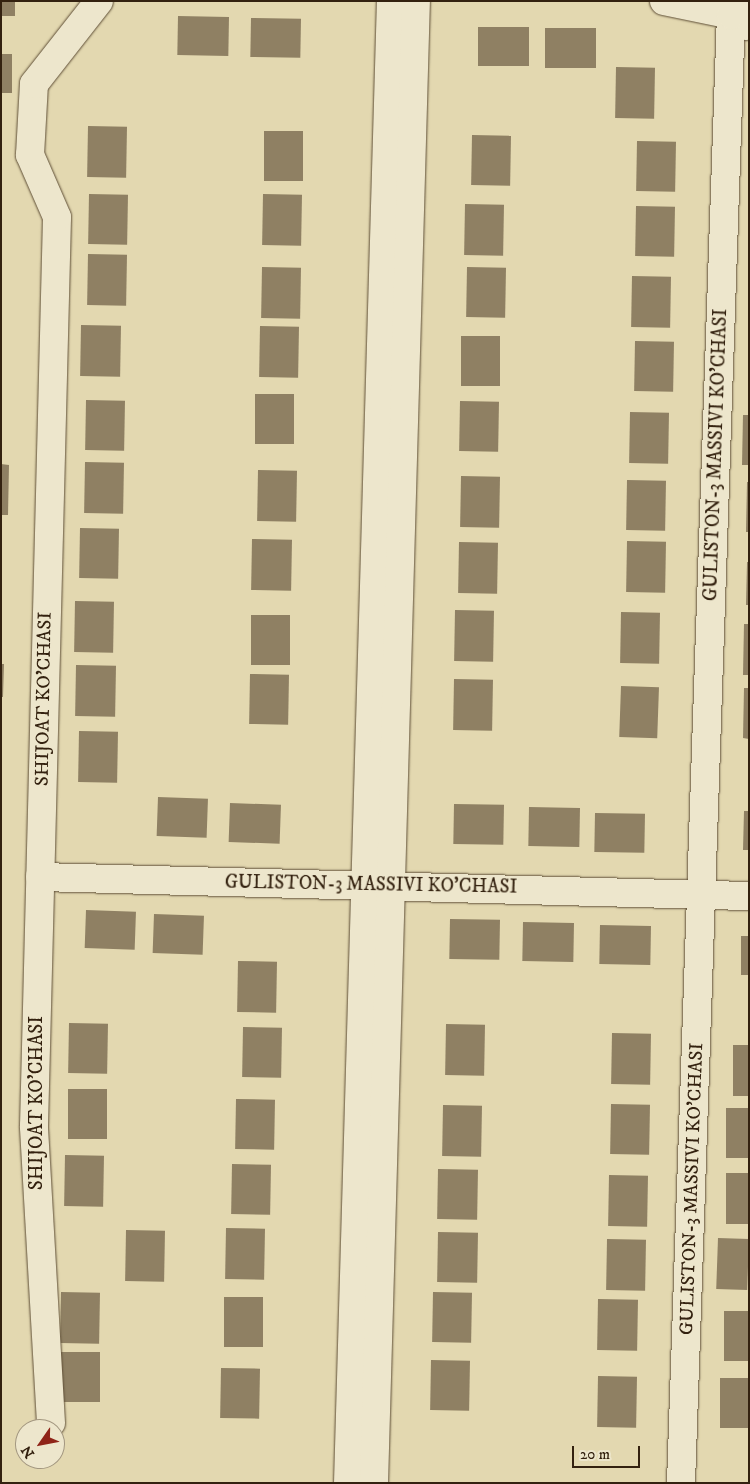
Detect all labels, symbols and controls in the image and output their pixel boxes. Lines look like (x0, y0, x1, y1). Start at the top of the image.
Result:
street label: GULISTON-3 MASSIVI KO'CHASI (700, 308, 732, 602)
street label: SHIJOAT KO'CHASI (31, 612, 57, 786)
street label: GULISTON-3 MASSIVI KO'CHASI (225, 871, 517, 899)
street label: SHIJOAT KO'CHASI (26, 1016, 48, 1190)
street label: GULISTON-3 MASSIVI KO'CHASI (676, 1042, 708, 1336)
north arrow (15, 1419, 65, 1469)
scale bar (575, 1436, 642, 1468)
text: N (18, 1442, 39, 1461)
text: 20 m (580, 1445, 610, 1464)

